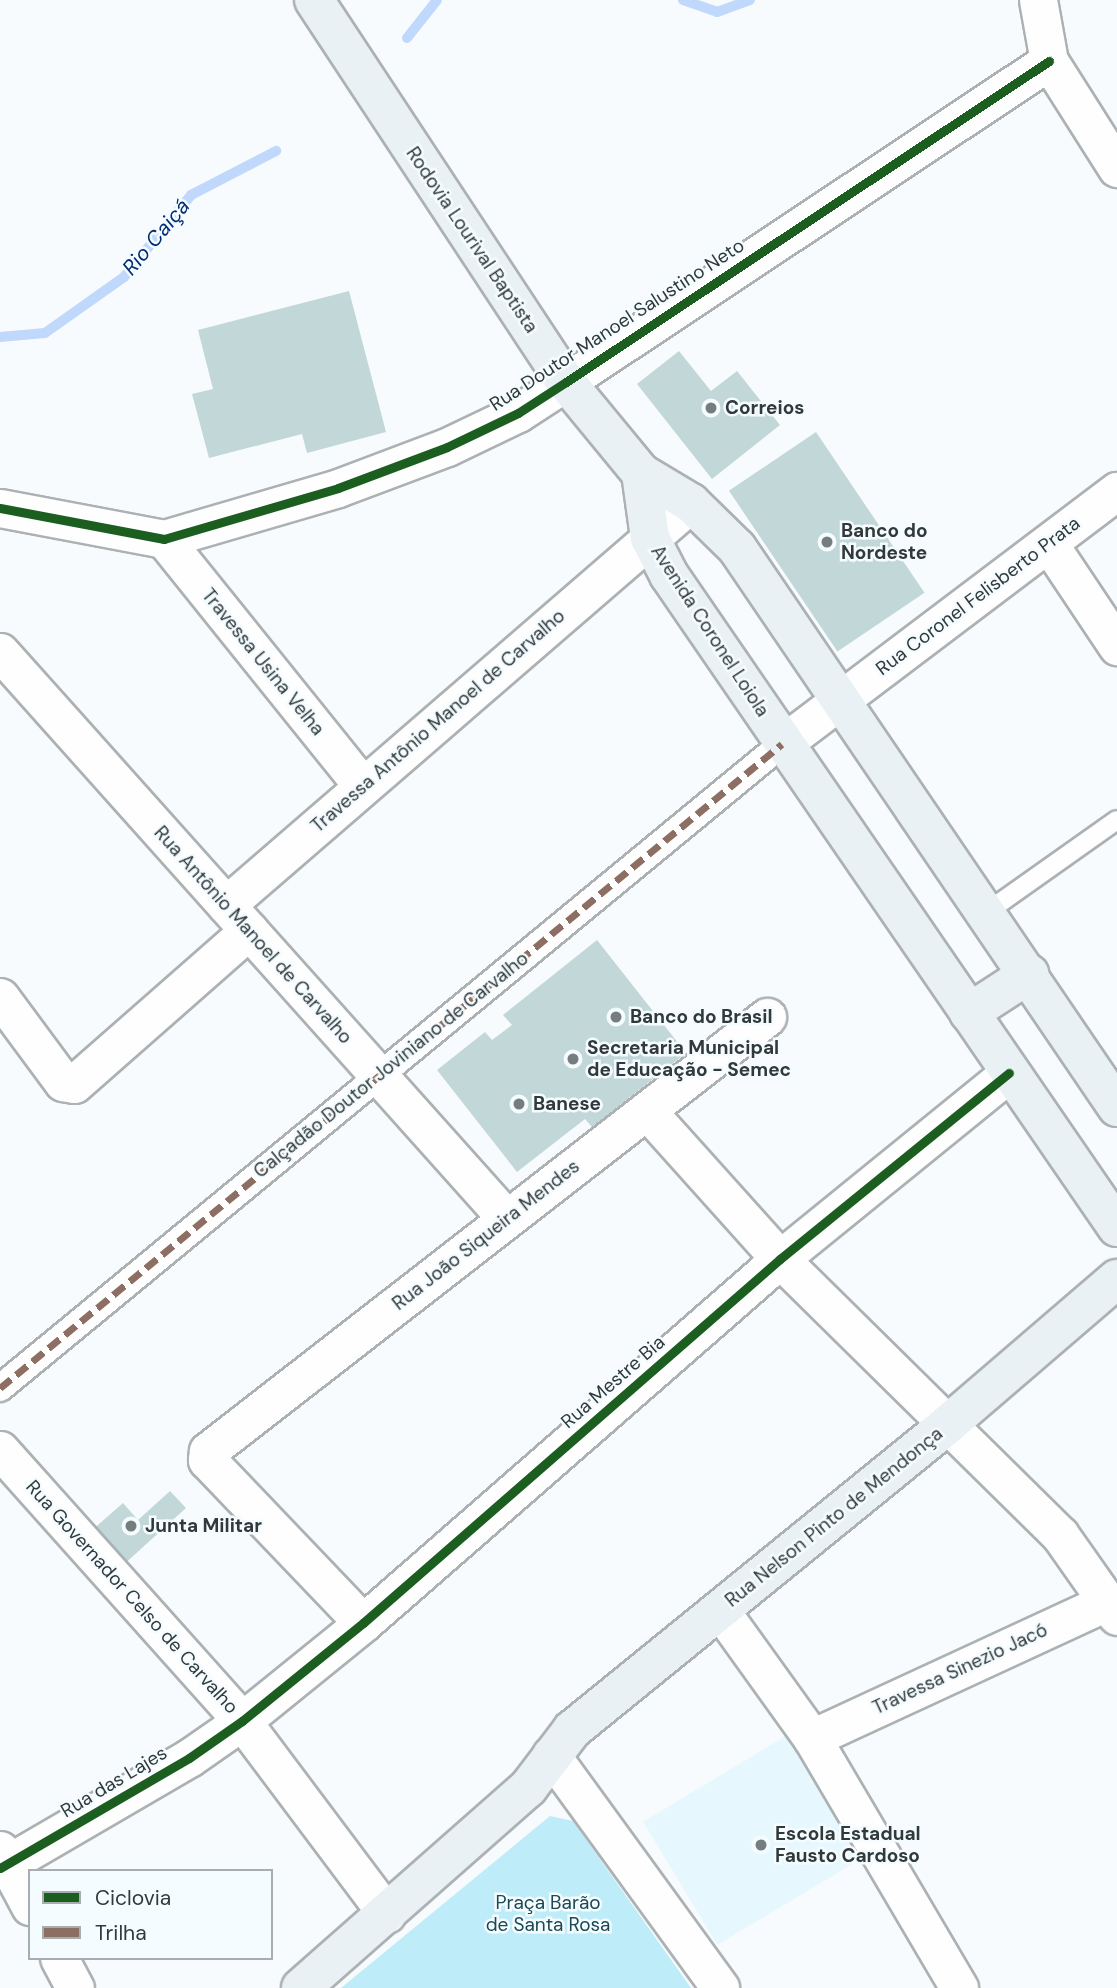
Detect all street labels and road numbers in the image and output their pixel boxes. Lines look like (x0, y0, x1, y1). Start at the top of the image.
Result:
street label: Rodovia Lourival Baptista (401, 143, 543, 337)
street label: Rua Doutor Manoel Salustino Neto (486, 234, 748, 416)
street label: Rua Coronel Felisberto Prata (872, 512, 1084, 680)
street label: Avenida Coronel Loiola (646, 541, 774, 721)
street label: Travessa Usina Velha (197, 584, 329, 740)
street label: Travessa Antônio Manoel de Carvalho (306, 605, 570, 837)
street label: Rua Antônio Manoel de Carvalho (149, 821, 357, 1049)
street label: Calçadão Doutor Joviniano de Carvalho (249, 947, 533, 1183)
street label: Rua João Siqueira Mendes (388, 1155, 584, 1315)
street label: Rua Mestre Bia (557, 1331, 669, 1433)
street label: Rua Nelson Pinto de Mendonça (721, 1422, 947, 1612)
street label: Rua Governador Celso de Carvalho (21, 1476, 243, 1718)
street label: Travessa Sinezio Jacó (869, 1618, 1051, 1720)
street label: Rua das Lajes (57, 1741, 171, 1823)

